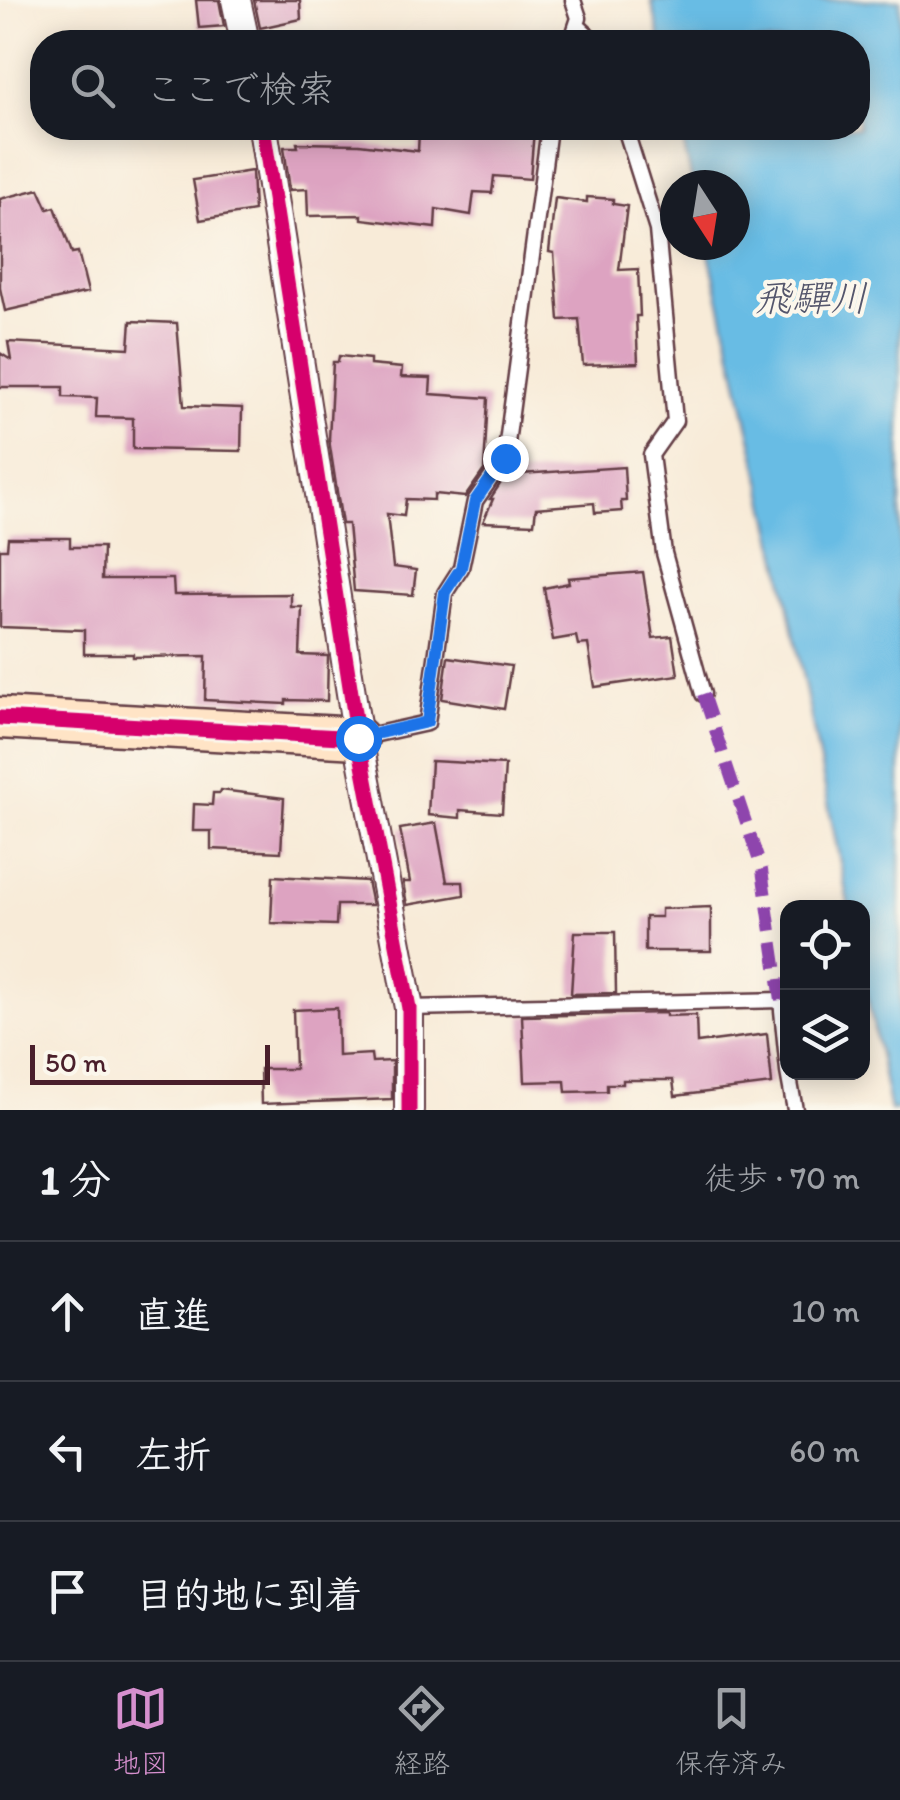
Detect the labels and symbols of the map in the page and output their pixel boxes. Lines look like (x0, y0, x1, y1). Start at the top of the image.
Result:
north arrow (660, 170, 750, 260)
water label: 飛驒川 (754, 275, 868, 321)
route end (483, 436, 529, 482)
route start (336, 716, 382, 762)
scale bar (30, 1040, 270, 1084)

